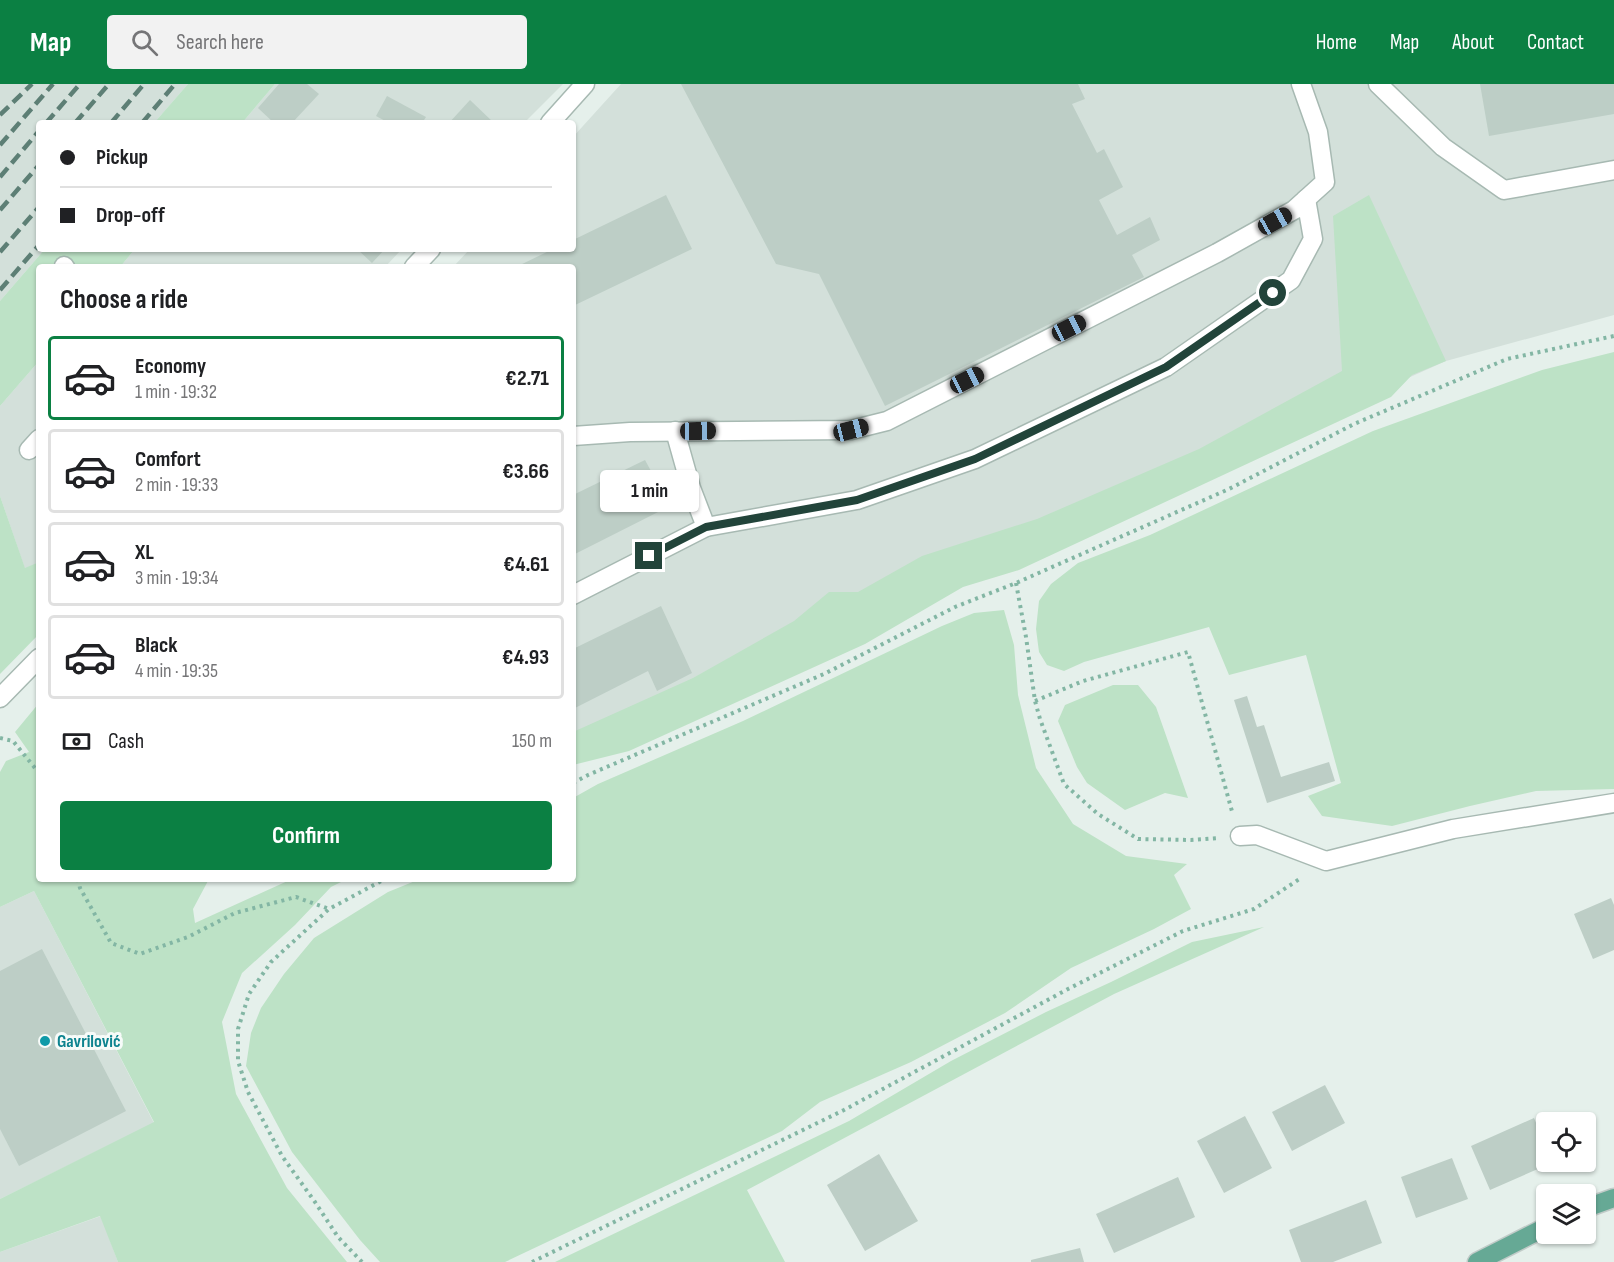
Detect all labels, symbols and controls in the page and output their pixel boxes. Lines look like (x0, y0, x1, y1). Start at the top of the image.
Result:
search box (107, 15, 527, 69)
text: Map (30, 26, 71, 59)
icon: search (128, 26, 161, 59)
text: Search here (176, 29, 264, 56)
text: Home (1316, 30, 1357, 55)
text: Map (1390, 30, 1419, 55)
text: About (1452, 30, 1494, 55)
text: Contact (1527, 30, 1584, 55)
text: Pickup (96, 144, 148, 171)
text: Drop-off (96, 202, 165, 229)
car (1255, 204, 1295, 238)
route start (1259, 279, 1286, 306)
text: Choose a ride (60, 284, 188, 316)
car (1049, 312, 1089, 344)
icon: car (63, 351, 117, 405)
text: Economy (135, 353, 206, 380)
car (947, 364, 987, 396)
text: €2.71 (505, 365, 549, 392)
text: 1 min · 19:32 (135, 380, 217, 404)
car (831, 417, 871, 443)
car (680, 422, 716, 440)
icon: car (63, 444, 117, 498)
text: Comfort (135, 446, 201, 473)
text: €3.66 (502, 458, 549, 485)
callout: 1 min (600, 469, 698, 511)
text: 2 min · 19:33 (135, 473, 218, 497)
text: 1 min (631, 479, 668, 503)
icon: car (63, 537, 117, 591)
text: XL (135, 539, 154, 566)
route end (635, 542, 662, 569)
text: €4.61 (503, 551, 549, 578)
text: 3 min · 19:34 (135, 566, 218, 590)
icon: car (63, 630, 117, 684)
text: Black (135, 632, 177, 659)
text: €4.93 (502, 644, 549, 671)
text: 4 min · 19:35 (135, 659, 218, 683)
icon: cash (60, 725, 93, 758)
text: Cash (108, 728, 144, 755)
text: 150 m (512, 729, 552, 753)
button: Confirm (60, 801, 552, 870)
place label: Gavrilović (57, 1031, 120, 1052)
marker: Gavrilović (38, 1034, 52, 1048)
map controls (1536, 1112, 1596, 1244)
button: locate (1536, 1112, 1596, 1172)
button: layers (1536, 1184, 1596, 1244)

